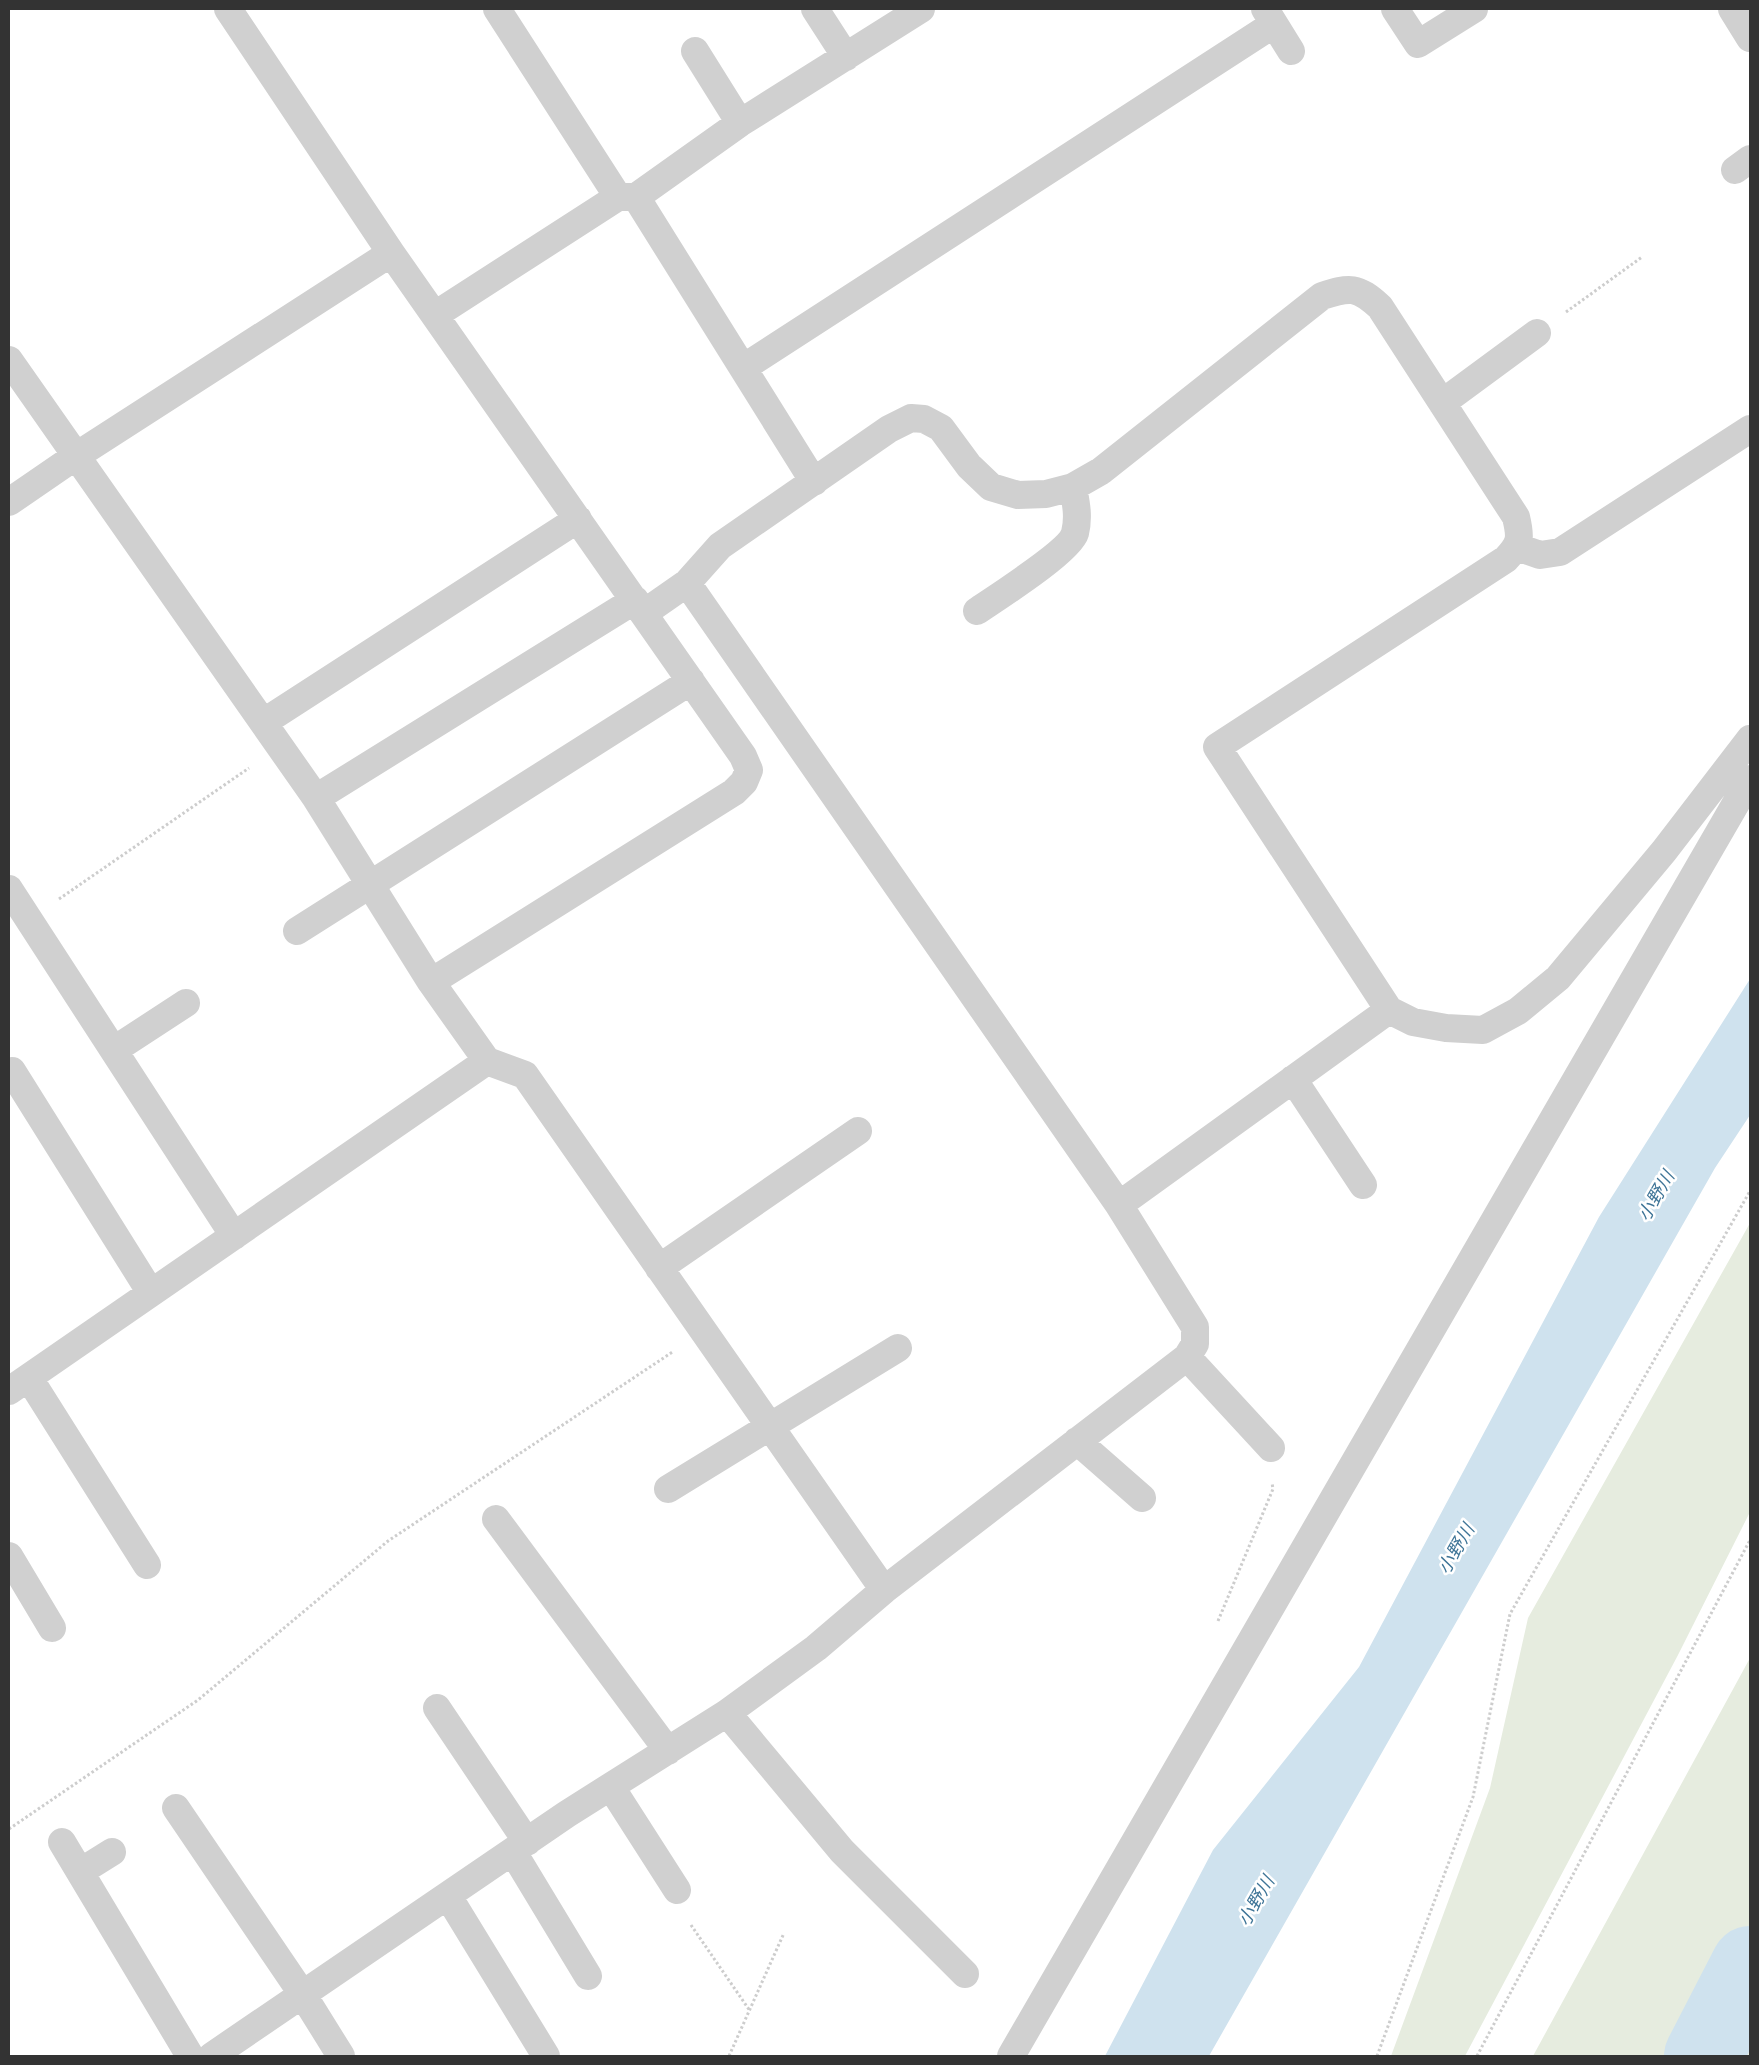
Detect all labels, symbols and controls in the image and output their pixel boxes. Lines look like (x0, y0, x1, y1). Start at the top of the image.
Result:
water label: 小野川 (1632, 1165, 1680, 1225)
water label: 小野川 (1432, 1518, 1480, 1578)
water label: 小野川 (1232, 1870, 1280, 1930)

